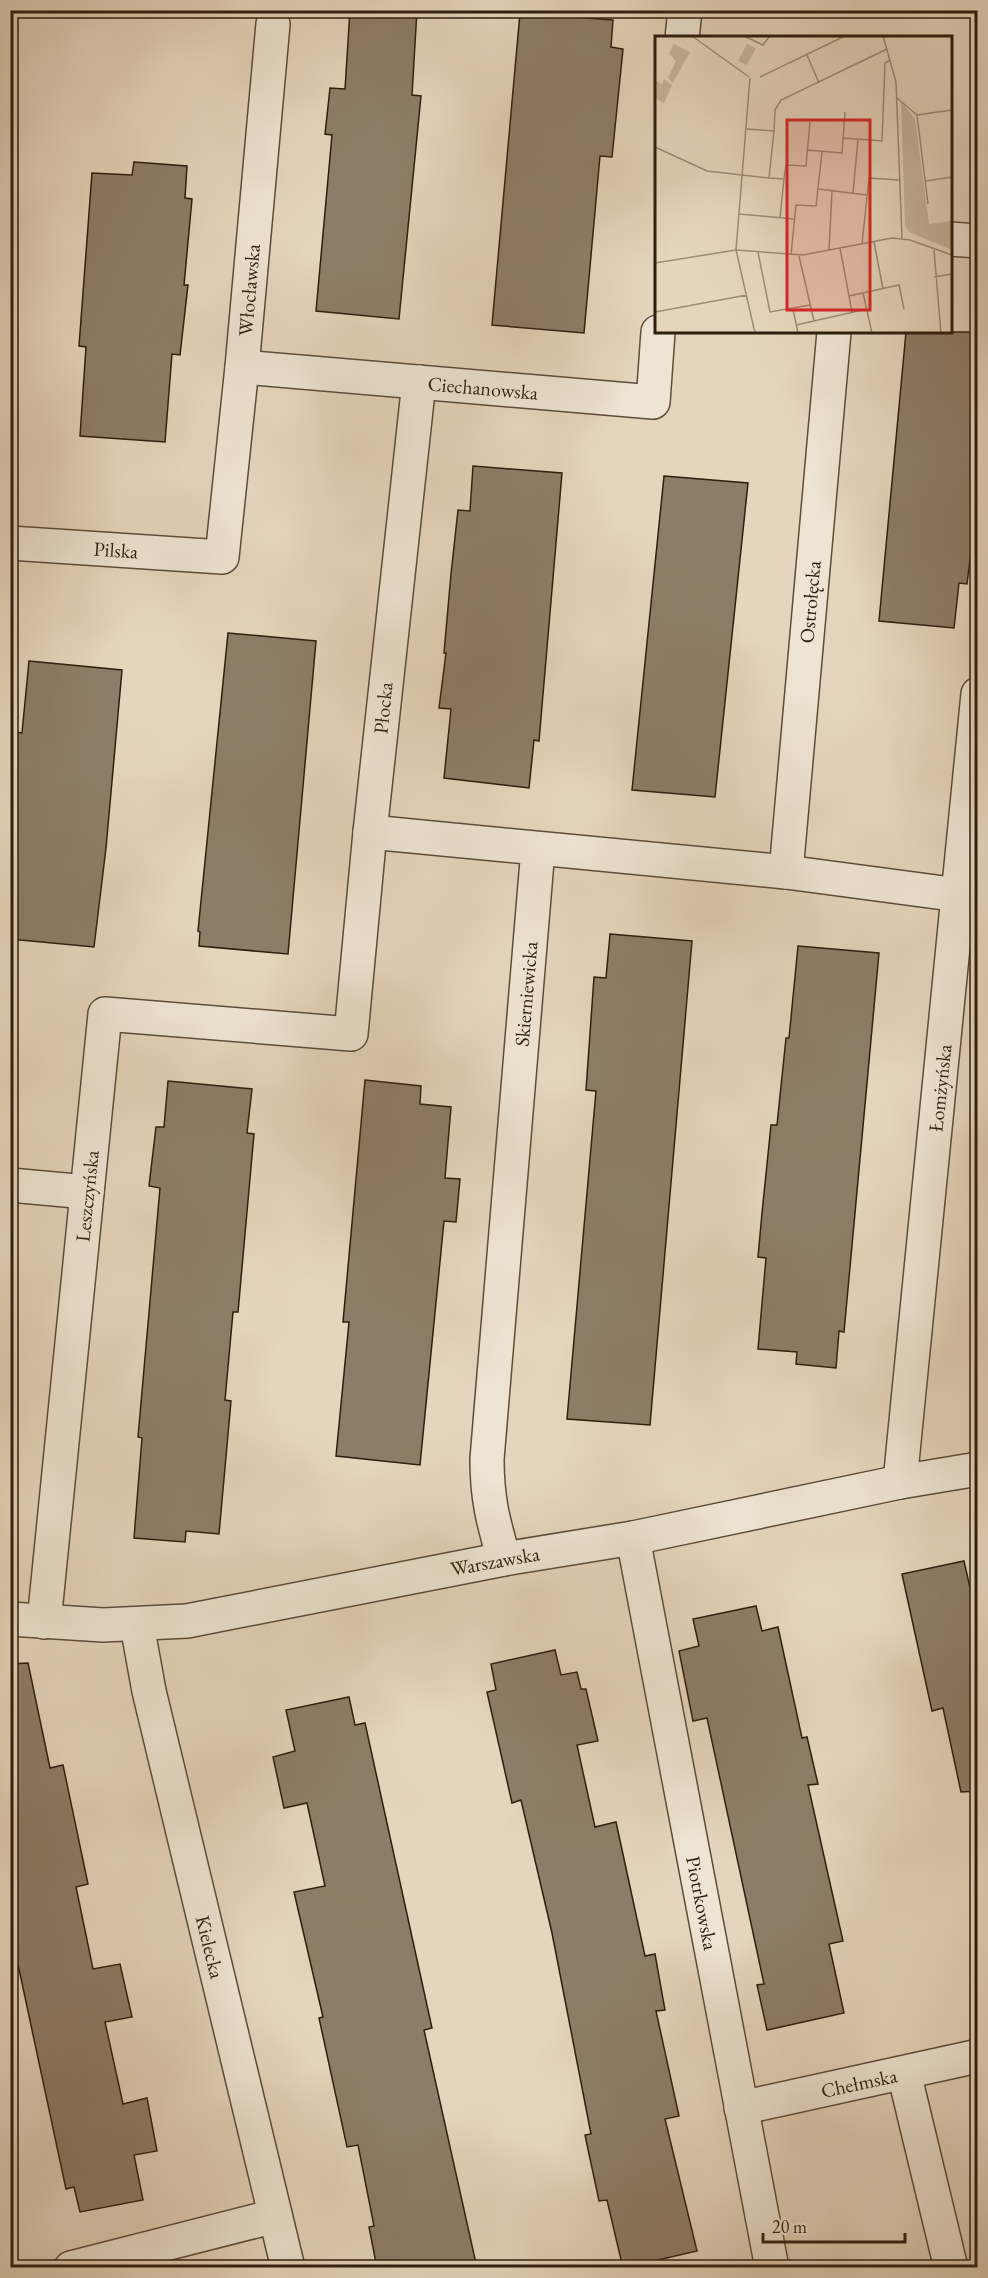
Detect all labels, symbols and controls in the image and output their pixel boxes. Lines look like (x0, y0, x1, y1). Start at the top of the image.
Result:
inset map (655, 36, 952, 333)
street label: Włocławska (232, 243, 266, 337)
street label: Ciechanowska (427, 370, 539, 406)
street label: Pilska (93, 535, 139, 565)
street label: Ostrołęcka (793, 560, 827, 644)
street label: Płocka (367, 681, 399, 735)
street label: Skierniewicka (508, 940, 544, 1048)
street label: Łomżyńska (922, 1043, 958, 1133)
street label: Leszczyńska (69, 1149, 105, 1243)
street label: Warszawska (448, 1540, 542, 1582)
street label: Piotrkowska (680, 1854, 724, 1952)
street label: Kielecka (190, 1913, 230, 1981)
street label: Chełmska (819, 2062, 900, 2104)
scale bar (763, 2206, 906, 2244)
text: 20 m (772, 2215, 807, 2238)

